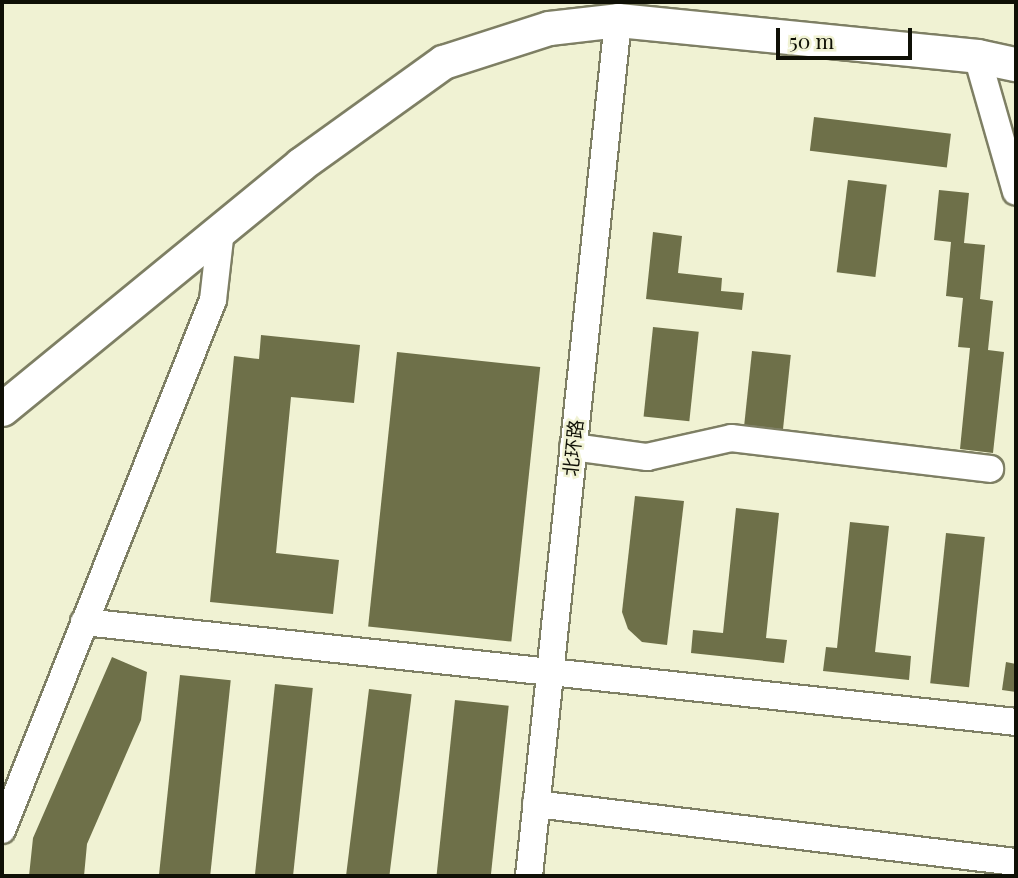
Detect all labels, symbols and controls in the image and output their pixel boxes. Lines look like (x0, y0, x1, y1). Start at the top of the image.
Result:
scale bar (780, 14, 916, 58)
text: 50 m (789, 26, 834, 54)
street label: 北环路 (559, 418, 587, 478)

